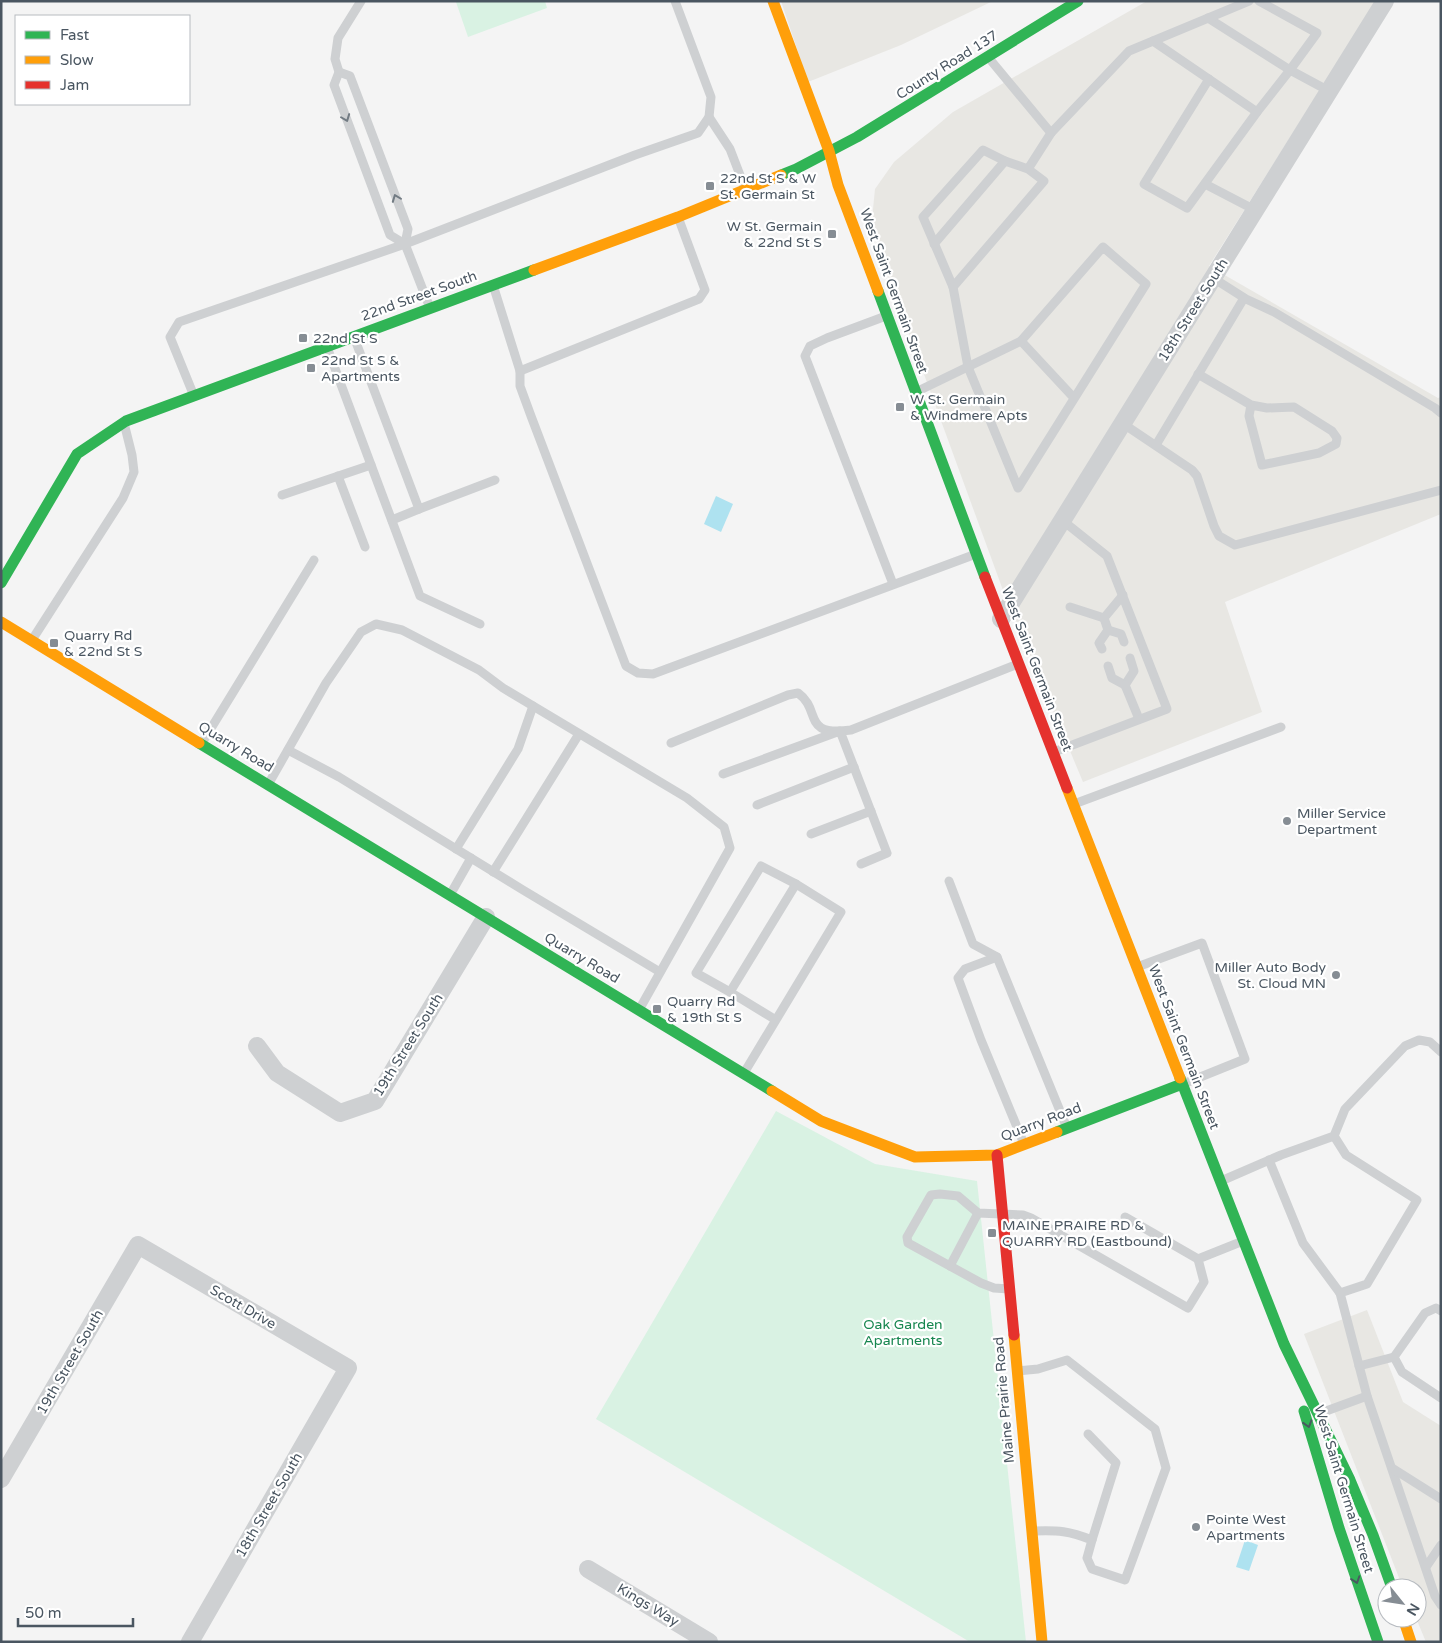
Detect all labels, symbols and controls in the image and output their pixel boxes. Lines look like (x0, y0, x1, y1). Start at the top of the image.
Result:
legend (15, 15, 190, 105)
text: Fast (60, 26, 90, 44)
street label: County Road 137 (893, 27, 1001, 103)
text: Slow (60, 51, 94, 69)
text: Jam (60, 76, 89, 94)
one-way arrow (340, 113, 350, 122)
place label: 22nd St S & W St. Germain St (720, 170, 816, 203)
marker: 22nd St S & W St. Germain St (704, 180, 716, 192)
one-way arrow (392, 194, 403, 203)
street label: West Saint Germain Street (856, 206, 932, 377)
place label: W St. Germain & 22nd St S (727, 218, 822, 251)
marker: W St. Germain & 22nd St S (826, 228, 838, 240)
street label: 18th Street South (1154, 255, 1232, 365)
street label: 22nd Street South (359, 267, 479, 325)
place label: 22nd St S (313, 330, 378, 347)
marker: 22nd St S (297, 332, 309, 344)
place label: 22nd St S & Apartments (321, 352, 400, 385)
marker: 22nd St S & Apartments (305, 362, 317, 374)
place label: W St. Germain & Windmere Apts (910, 391, 1028, 424)
marker: W St. Germain & Windmere Apts (894, 401, 906, 413)
street label: West Saint Germain Street (998, 584, 1076, 754)
place label: Quarry Rd & 22nd St S (64, 627, 143, 660)
marker: Quarry Rd & 22nd St S (48, 637, 60, 649)
street label: Quarry Road (195, 718, 277, 776)
place label: Miller Service Department (1297, 805, 1386, 838)
marker: Miller Service Department (1281, 815, 1293, 827)
street label: Quarry Road (541, 929, 623, 987)
place label: Miller Auto Body St. Cloud MN (1215, 959, 1326, 992)
street label: West Saint Germain Street (1145, 962, 1223, 1132)
marker: Miller Auto Body St. Cloud MN (1330, 969, 1342, 981)
street label: 19th Street South (369, 990, 447, 1100)
place label: Quarry Rd & 19th St S (667, 993, 742, 1026)
marker: Quarry Rd & 19th St S (651, 1003, 663, 1015)
street label: Quarry Road (998, 1099, 1084, 1145)
place label: MAINE PRAIRE RD & QUARRY RD (Eastbound) (1002, 1217, 1172, 1250)
marker: MAINE PRAIRE RD & QUARRY RD (Eastbound) (986, 1227, 998, 1239)
street label: Scott Drive (207, 1281, 279, 1333)
street label: 19th Street South (33, 1307, 107, 1417)
park label: Oak Garden Apartments (863, 1316, 943, 1349)
street label: Maine Prairie Road (990, 1336, 1018, 1464)
street label: West Saint Germain Street (1310, 1403, 1378, 1576)
one-way arrow (1302, 1420, 1312, 1428)
street label: 18th Street South (232, 1450, 306, 1560)
place label: Pointe West Apartments (1206, 1511, 1286, 1544)
marker: Pointe West Apartments (1190, 1521, 1202, 1533)
one-way arrow (1350, 1575, 1360, 1583)
north arrow (1377, 1578, 1427, 1628)
street label: Kings Way (614, 1580, 683, 1630)
scale bar (18, 1596, 132, 1628)
text: N (1403, 1600, 1423, 1618)
text: 50 m (25, 1604, 62, 1622)

